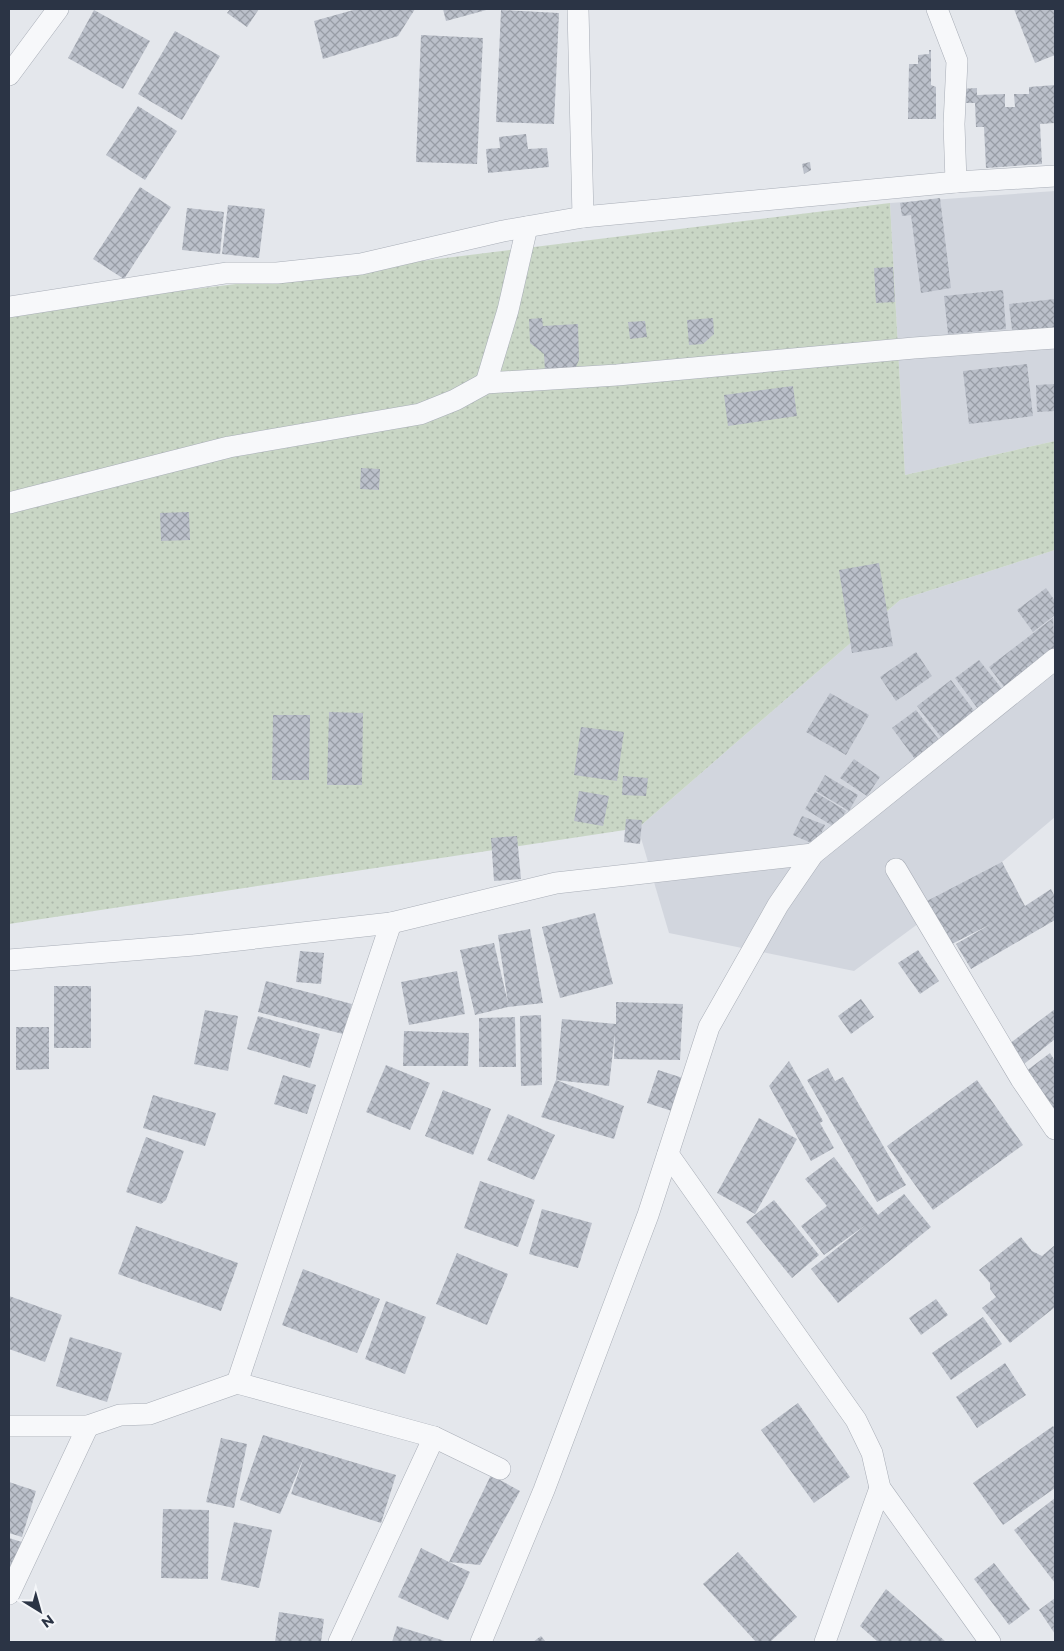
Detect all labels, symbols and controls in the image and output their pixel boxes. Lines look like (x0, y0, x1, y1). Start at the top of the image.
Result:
north arrow (15, 1586, 65, 1636)
text: N (38, 1611, 58, 1632)

